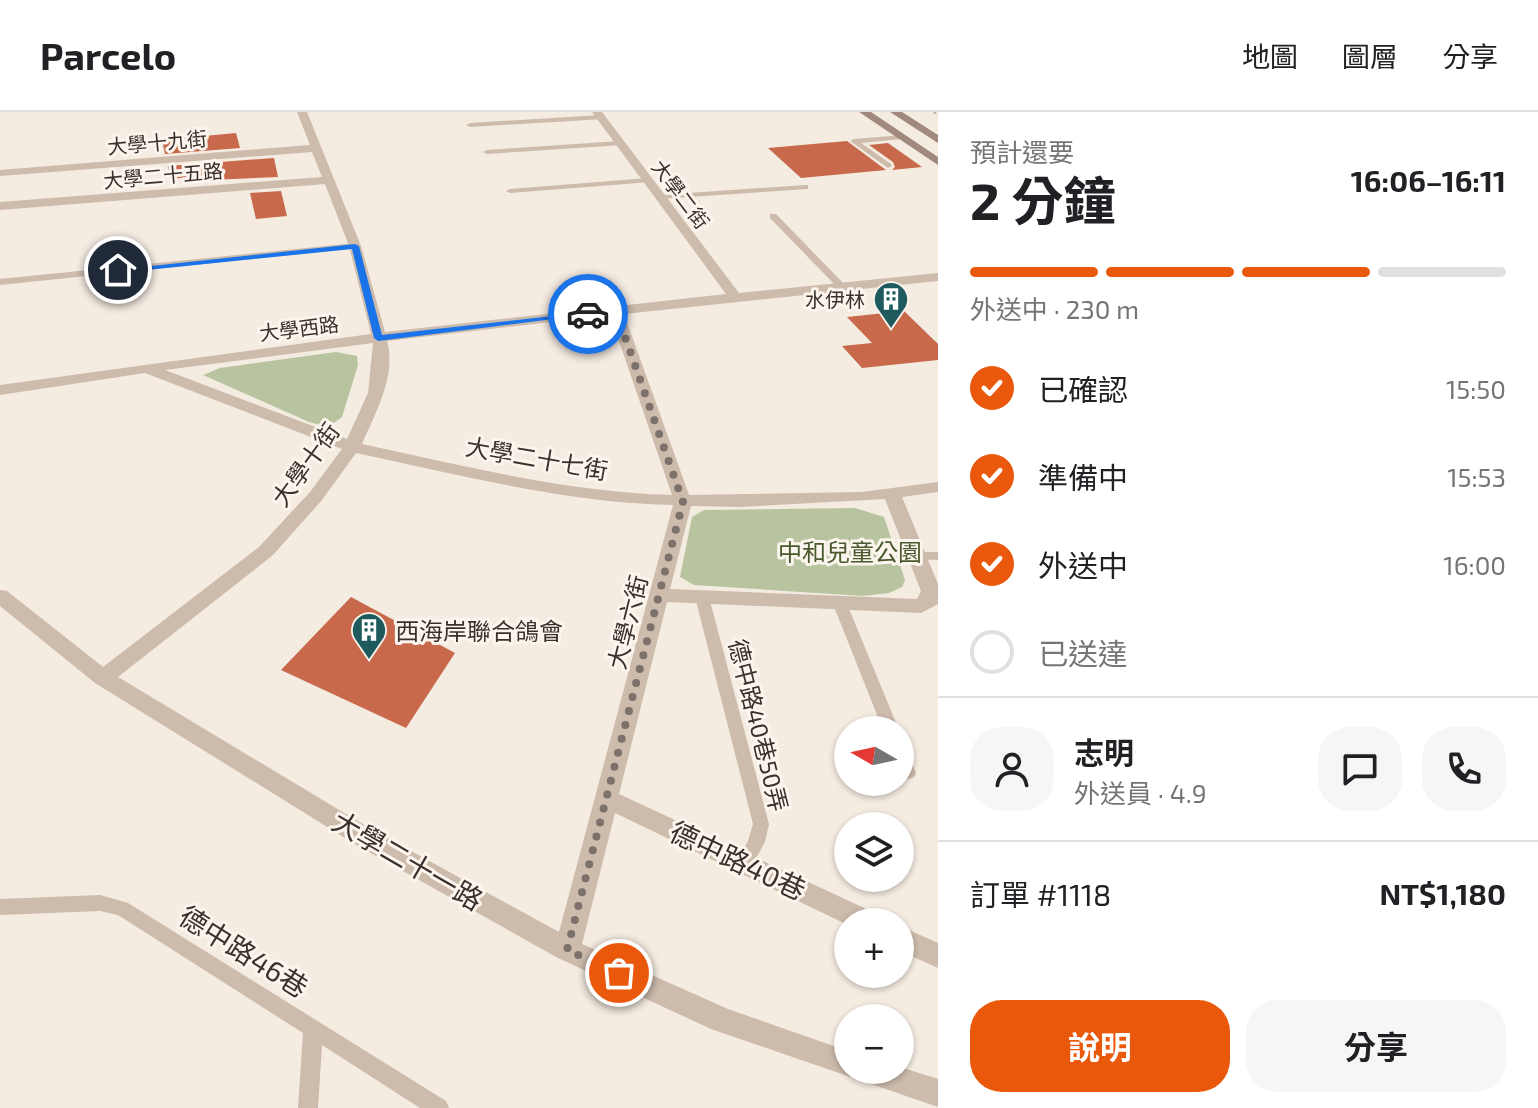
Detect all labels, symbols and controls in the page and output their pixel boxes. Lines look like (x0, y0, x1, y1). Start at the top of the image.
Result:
text: Parcelo (40, 32, 176, 78)
text: 地圖 (1242, 39, 1298, 73)
text: 圖層 (1342, 39, 1398, 73)
text: 分享 (1442, 39, 1498, 73)
street label: 大學十九街 (106, 126, 208, 158)
text: 預計還要 (970, 136, 1074, 167)
street label: 大學二街 (647, 155, 715, 233)
street label: 大學二十五路 (102, 158, 224, 192)
text: 16:06–16:11 (1351, 162, 1506, 198)
text: 2 分鐘 (970, 168, 1115, 230)
pin (84, 236, 152, 304)
icon: home (96, 248, 140, 292)
courier (548, 274, 628, 354)
building icon: 水伊林 (872, 280, 910, 330)
place label: 水伊林 (805, 287, 865, 311)
icon: car (566, 292, 610, 336)
text: 外送中 · 230 m (970, 293, 1139, 324)
street label: 大學西路 (258, 311, 340, 345)
icon: check (970, 366, 1014, 410)
text: 已確認 (1038, 371, 1128, 407)
text: 15:50 (1446, 373, 1506, 404)
street label: 大學十街 (265, 417, 345, 511)
street label: 大學二十七街 (464, 431, 610, 485)
icon: check (970, 454, 1014, 498)
text: 準備中 (1038, 459, 1128, 495)
text: 15:53 (1447, 461, 1506, 492)
park label: 中和兒童公園 (778, 537, 922, 566)
icon: check (970, 542, 1014, 586)
text: 外送中 (1038, 547, 1128, 583)
text: 16:00 (1443, 549, 1506, 580)
street label: 大學六街 (601, 572, 653, 672)
building icon: 西海岸聯合鴿會 (350, 611, 388, 661)
place label: 西海岸聯合鴿會 (395, 616, 563, 645)
text: 已送達 (1038, 635, 1128, 671)
street label: 德中路40巷50弄 (724, 636, 794, 814)
north arrow (834, 716, 914, 796)
map controls (834, 716, 914, 1084)
button: person (970, 727, 1054, 811)
button: chat (1318, 727, 1402, 811)
button: phone (1422, 727, 1506, 811)
text: 志明 (1074, 734, 1134, 770)
text: 外送員 · 4.9 (1074, 777, 1207, 808)
street label: 大學二十一路 (327, 803, 489, 917)
button: layers (834, 812, 914, 892)
street label: 德中路40巷 (665, 814, 811, 906)
text: NT$1,180 (1379, 875, 1506, 911)
text: 訂單 #1118 (970, 876, 1111, 912)
street label: 德中路46巷 (173, 898, 315, 1004)
button: + (834, 908, 914, 988)
pin (585, 939, 653, 1007)
icon: bag (597, 951, 641, 995)
button: 說明 (970, 1000, 1230, 1092)
button: 分享 (1246, 1000, 1506, 1092)
button: − (834, 1004, 914, 1084)

